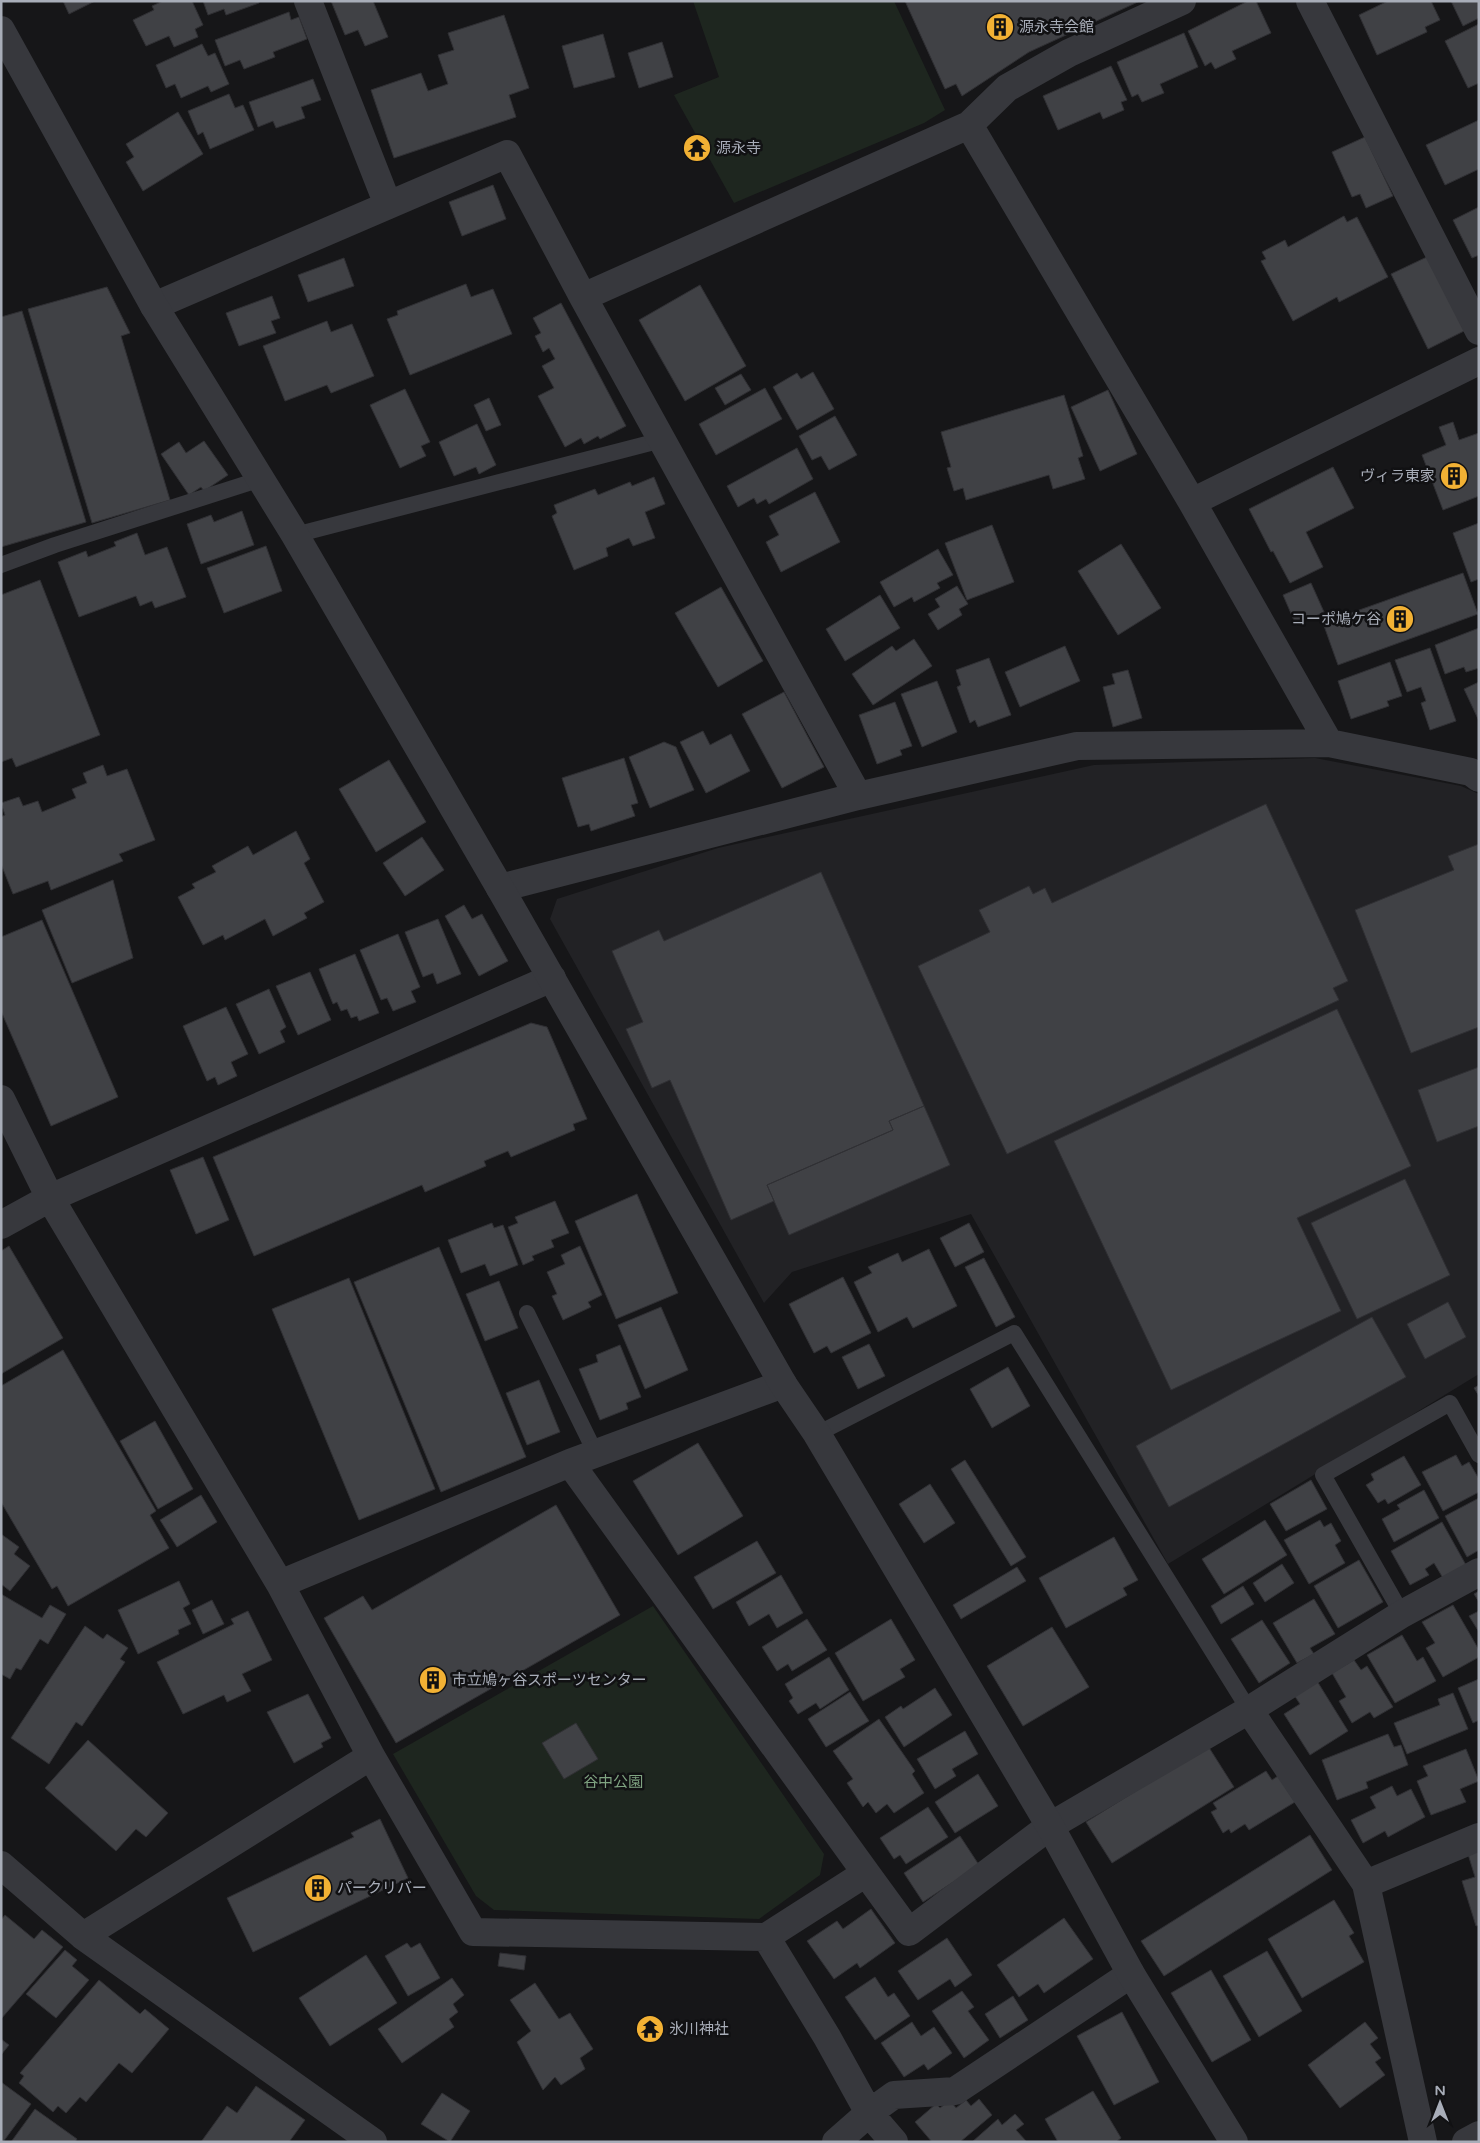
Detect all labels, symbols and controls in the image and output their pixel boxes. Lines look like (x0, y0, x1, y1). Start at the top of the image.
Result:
building icon: 源永寺会館 (985, 12, 1015, 42)
place label: 源永寺会館 (1019, 18, 1094, 36)
temple icon: 源永寺 (682, 133, 712, 163)
place label: 源永寺 (716, 139, 761, 157)
building icon: ヴィラ東家 (1439, 461, 1469, 491)
place label: ヴィラ東家 (1360, 467, 1435, 485)
building icon: コーポ鳩ケ谷 (1385, 604, 1415, 634)
place label: コーポ鳩ケ谷 (1291, 610, 1381, 628)
building icon: 市立鳩ヶ谷スポーツセンター (418, 1665, 448, 1695)
place label: 市立鳩ヶ谷スポーツセンター (452, 1671, 647, 1689)
park label: 谷中公園 (583, 1773, 643, 1791)
building icon: パークリバー (303, 1873, 333, 1903)
place label: パークリバー (337, 1879, 427, 1897)
temple icon: 氷川神社 (635, 2014, 665, 2044)
place label: 氷川神社 (669, 2020, 729, 2038)
north arrow (1415, 2078, 1465, 2128)
text: N (1434, 2082, 1446, 2099)

